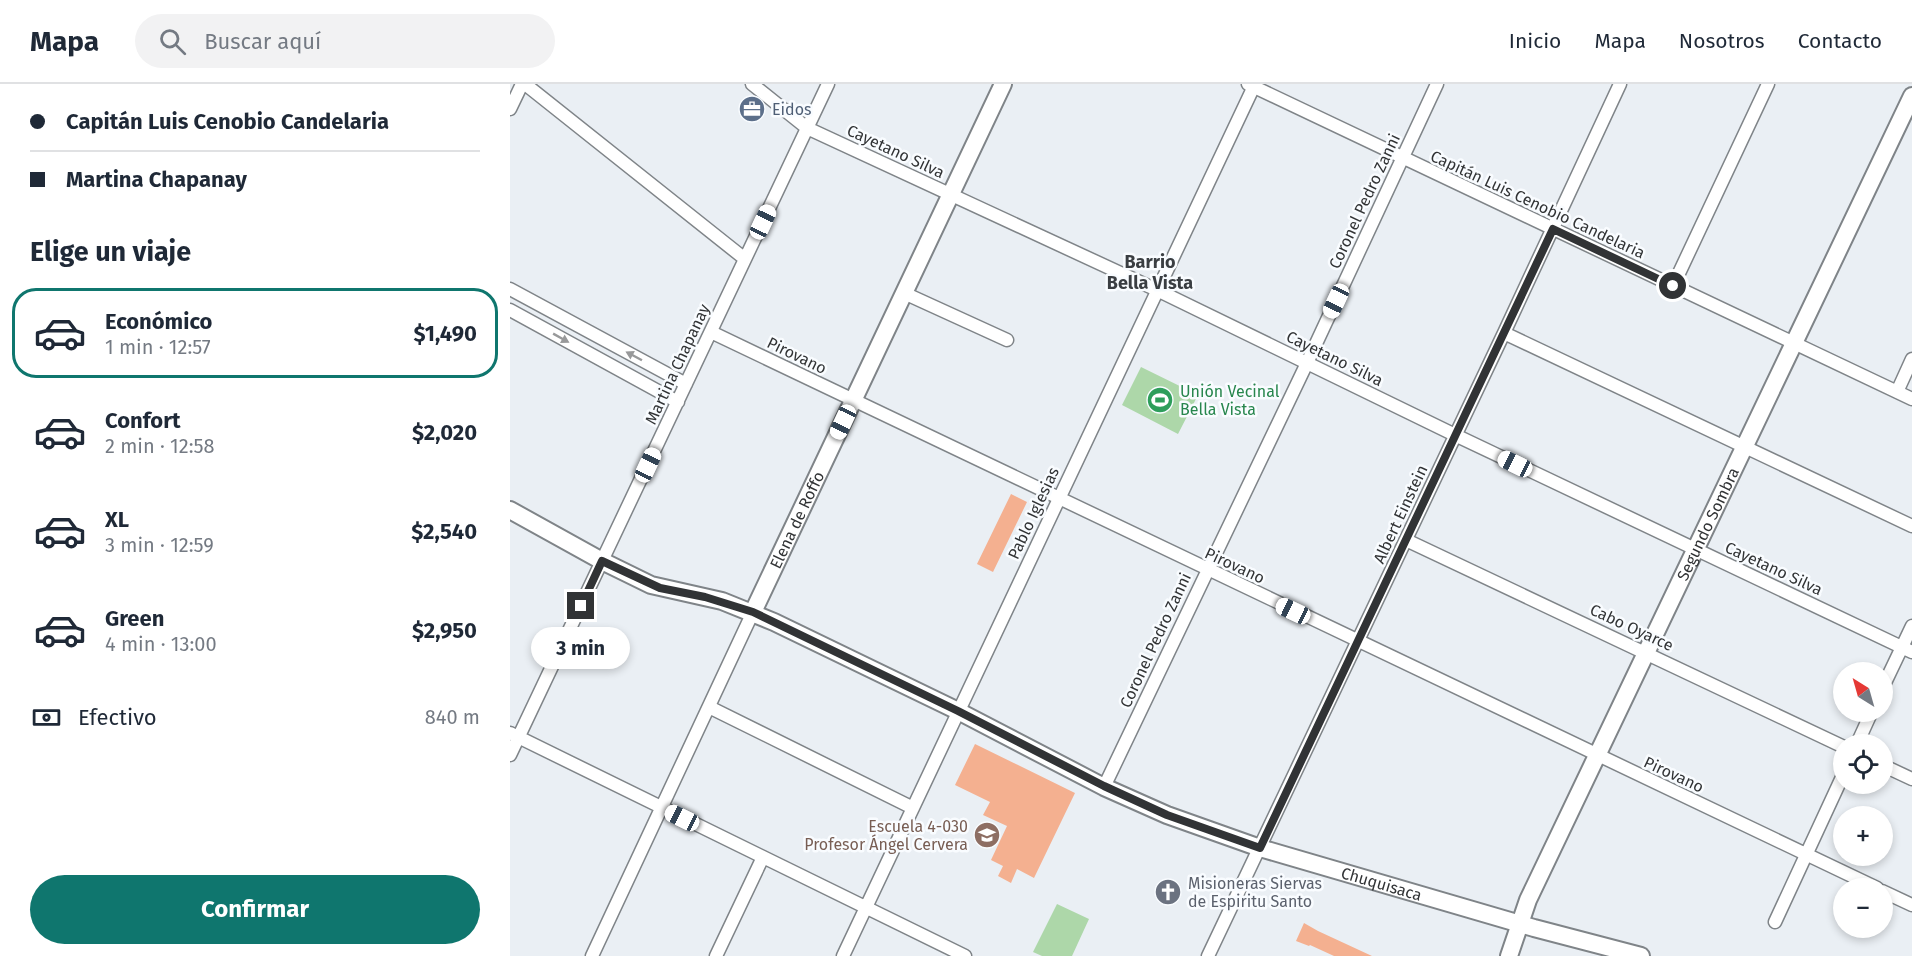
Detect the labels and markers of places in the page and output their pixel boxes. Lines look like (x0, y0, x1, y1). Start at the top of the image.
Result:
office icon: Eidos (737, 94, 767, 124)
place label: Eidos (772, 100, 811, 119)
place label: Unión Vecinal Bella Vista (1180, 382, 1280, 419)
sports icon: Unión Vecinal Bella Vista (1145, 385, 1175, 415)
place label: Escuela 4-030 Profesor Ángel Cervera (804, 817, 968, 854)
school or university icon: Escuela 4-030 Profesor Ángel Cervera (972, 820, 1002, 850)
place label: Misioneras Siervas de Espiritu Santo (1188, 874, 1322, 911)
church icon: Misioneras Siervas de Espiritu Santo (1153, 877, 1183, 907)

